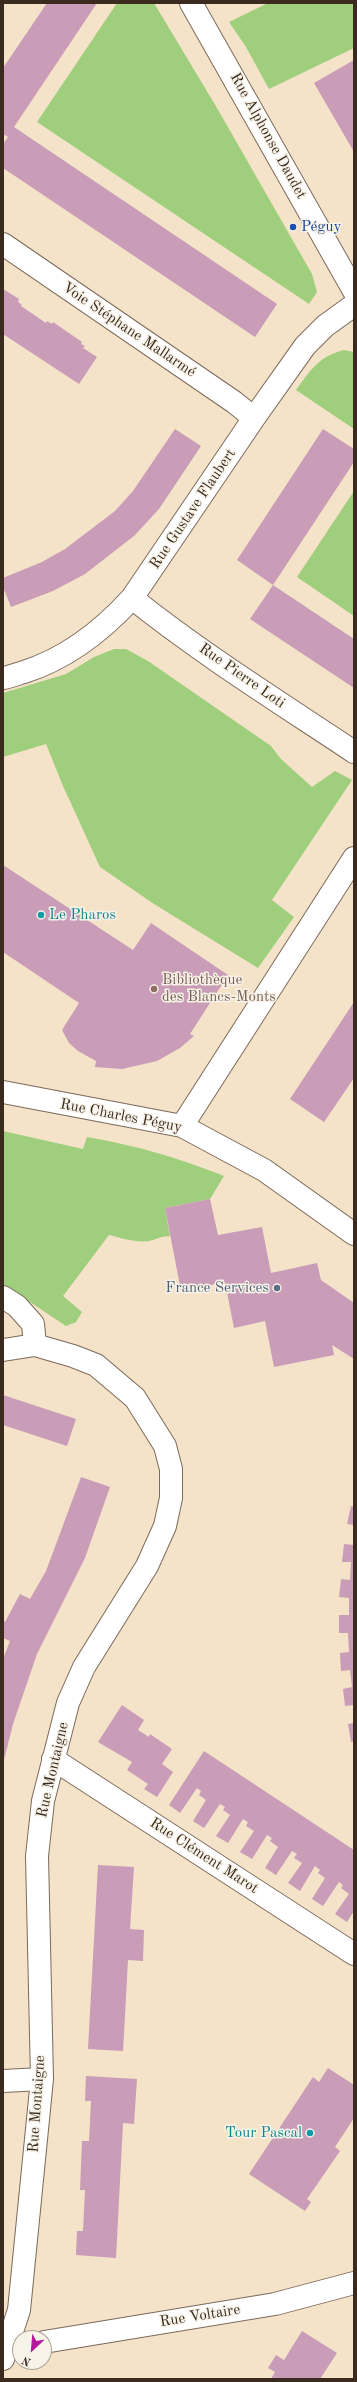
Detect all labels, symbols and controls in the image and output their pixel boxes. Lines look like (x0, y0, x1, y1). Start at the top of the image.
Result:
street label: Rue Alphonse Daudet (226, 70, 310, 202)
place label: Péguy (301, 218, 341, 236)
marker: Péguy (288, 222, 298, 232)
street label: Voie Stéphane Mallarmé (59, 279, 199, 381)
street label: Rue Gustave Flaubert (146, 445, 240, 573)
street label: Rue Pierre Loti (195, 640, 289, 712)
place label: Le Pharos (49, 906, 116, 924)
marker: Le Pharos (36, 910, 46, 920)
place label: Bibliothèque des Blancs-Monts (162, 971, 276, 1006)
marker: Bibliothèque des Blancs-Monts (149, 984, 159, 994)
street label: Rue Charles Péguy (59, 1095, 183, 1137)
place label: France Services (165, 1279, 269, 1297)
marker: France Services (272, 1283, 282, 1293)
street label: Rue Montaigne (33, 1720, 73, 1820)
street label: Rue Clément Marot (146, 1814, 262, 1898)
street label: Rue Montaigne (25, 2055, 49, 2153)
place label: Tour Pascal (225, 2124, 302, 2142)
marker: Tour Pascal (305, 2128, 315, 2138)
street label: Rue Voltaire (158, 2301, 242, 2331)
north arrow (12, 2330, 52, 2370)
text: N (21, 2354, 33, 2367)

